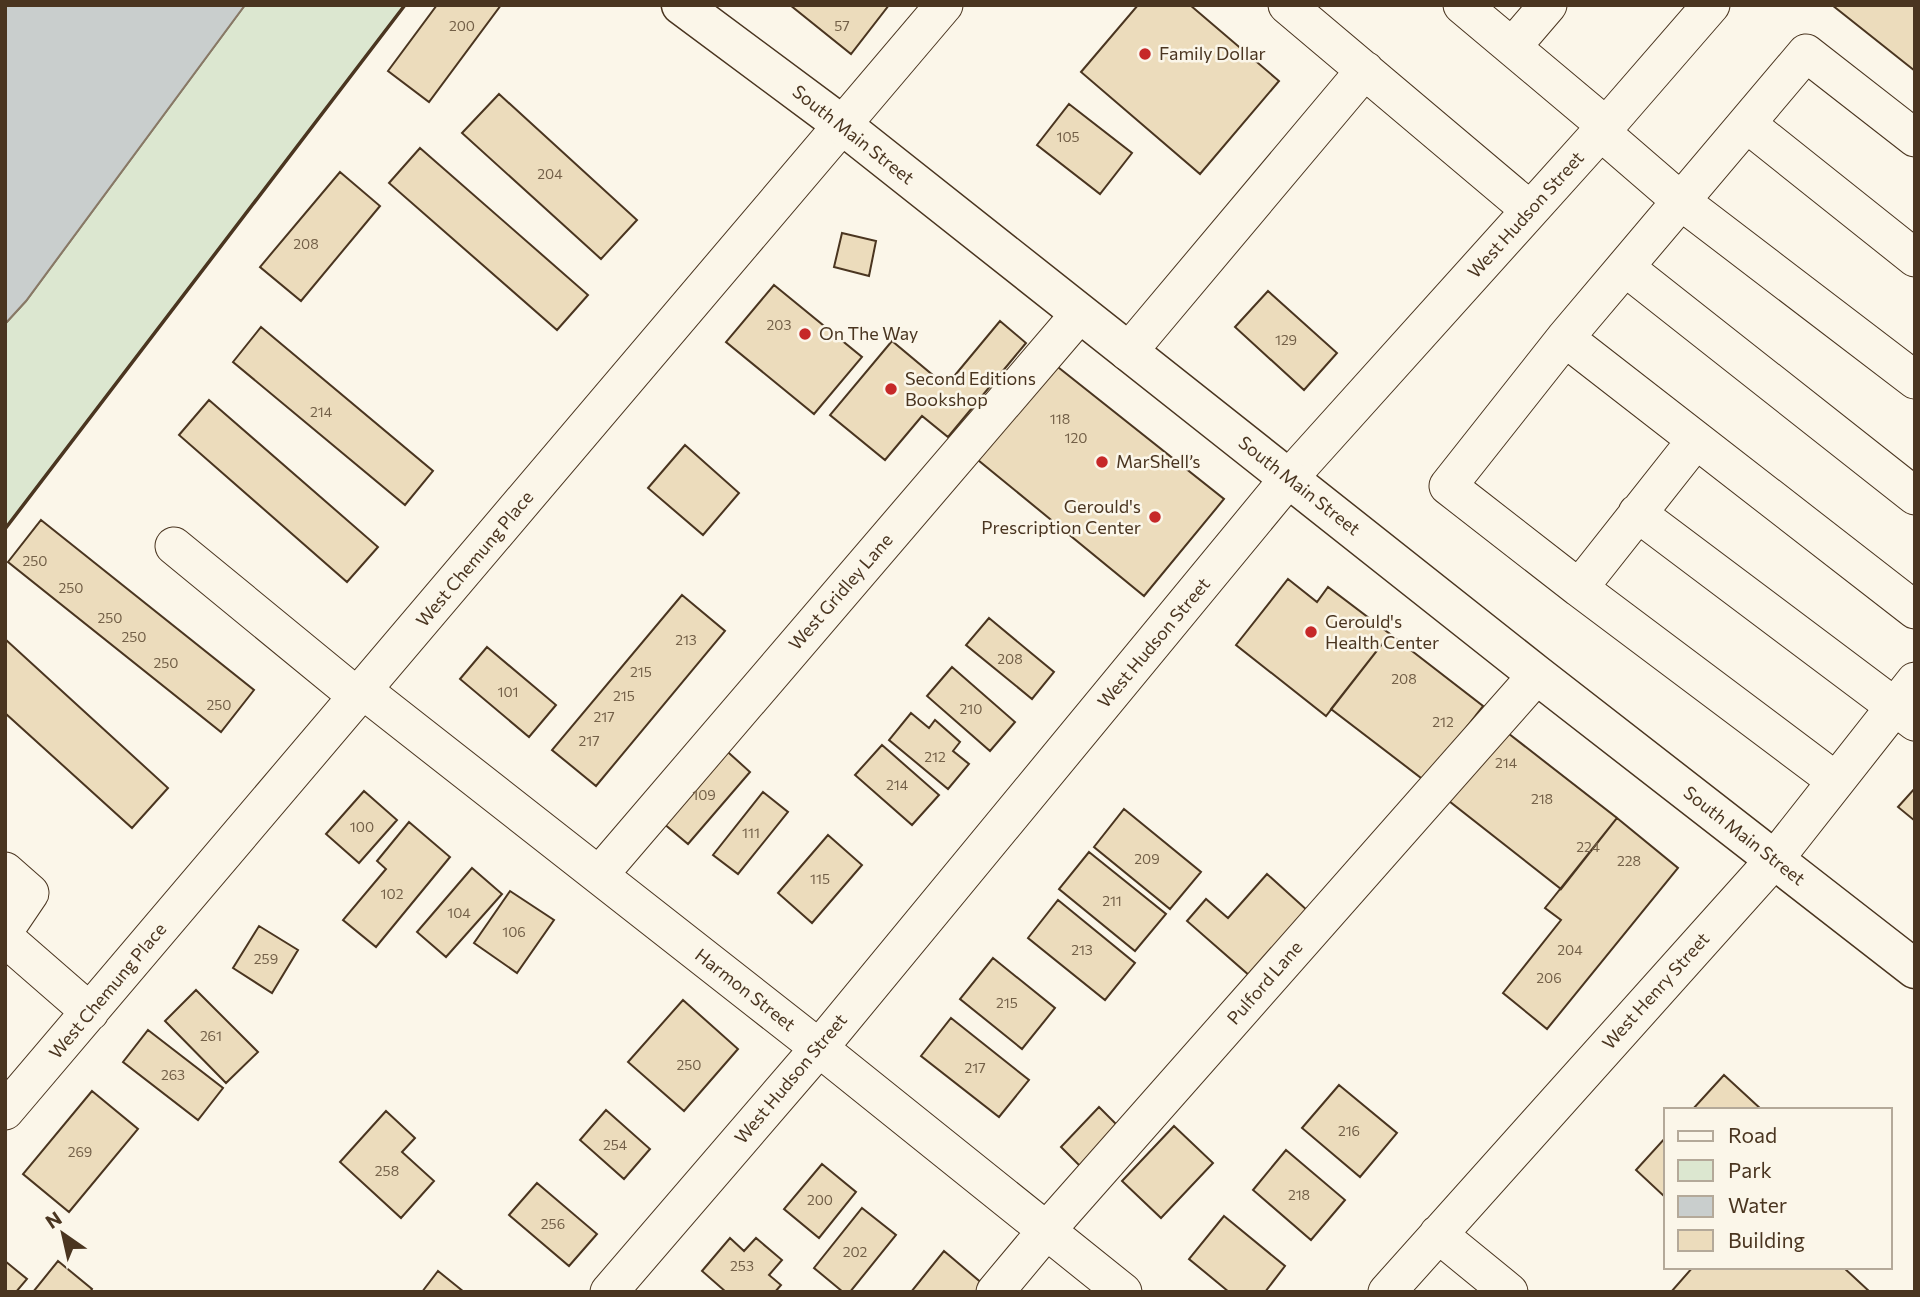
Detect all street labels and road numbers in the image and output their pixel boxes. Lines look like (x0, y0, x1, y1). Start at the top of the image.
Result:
street label: South Main Street (788, 80, 919, 189)
street label: West Hudson Street (1463, 146, 1588, 282)
street label: South Main Street (1234, 431, 1365, 540)
street label: West Chemung Place (411, 486, 538, 631)
street label: West Gridley Lane (784, 529, 897, 654)
street label: West Hudson Street (1092, 573, 1214, 712)
street label: South Main Street (1679, 781, 1810, 890)
street label: West Chemung Place (44, 918, 171, 1063)
street label: West Henry Street (1597, 927, 1714, 1053)
street label: Pulford Lane (1222, 936, 1307, 1029)
street label: Harmon Street (691, 943, 800, 1035)
street label: West Hudson Street (729, 1009, 851, 1148)

